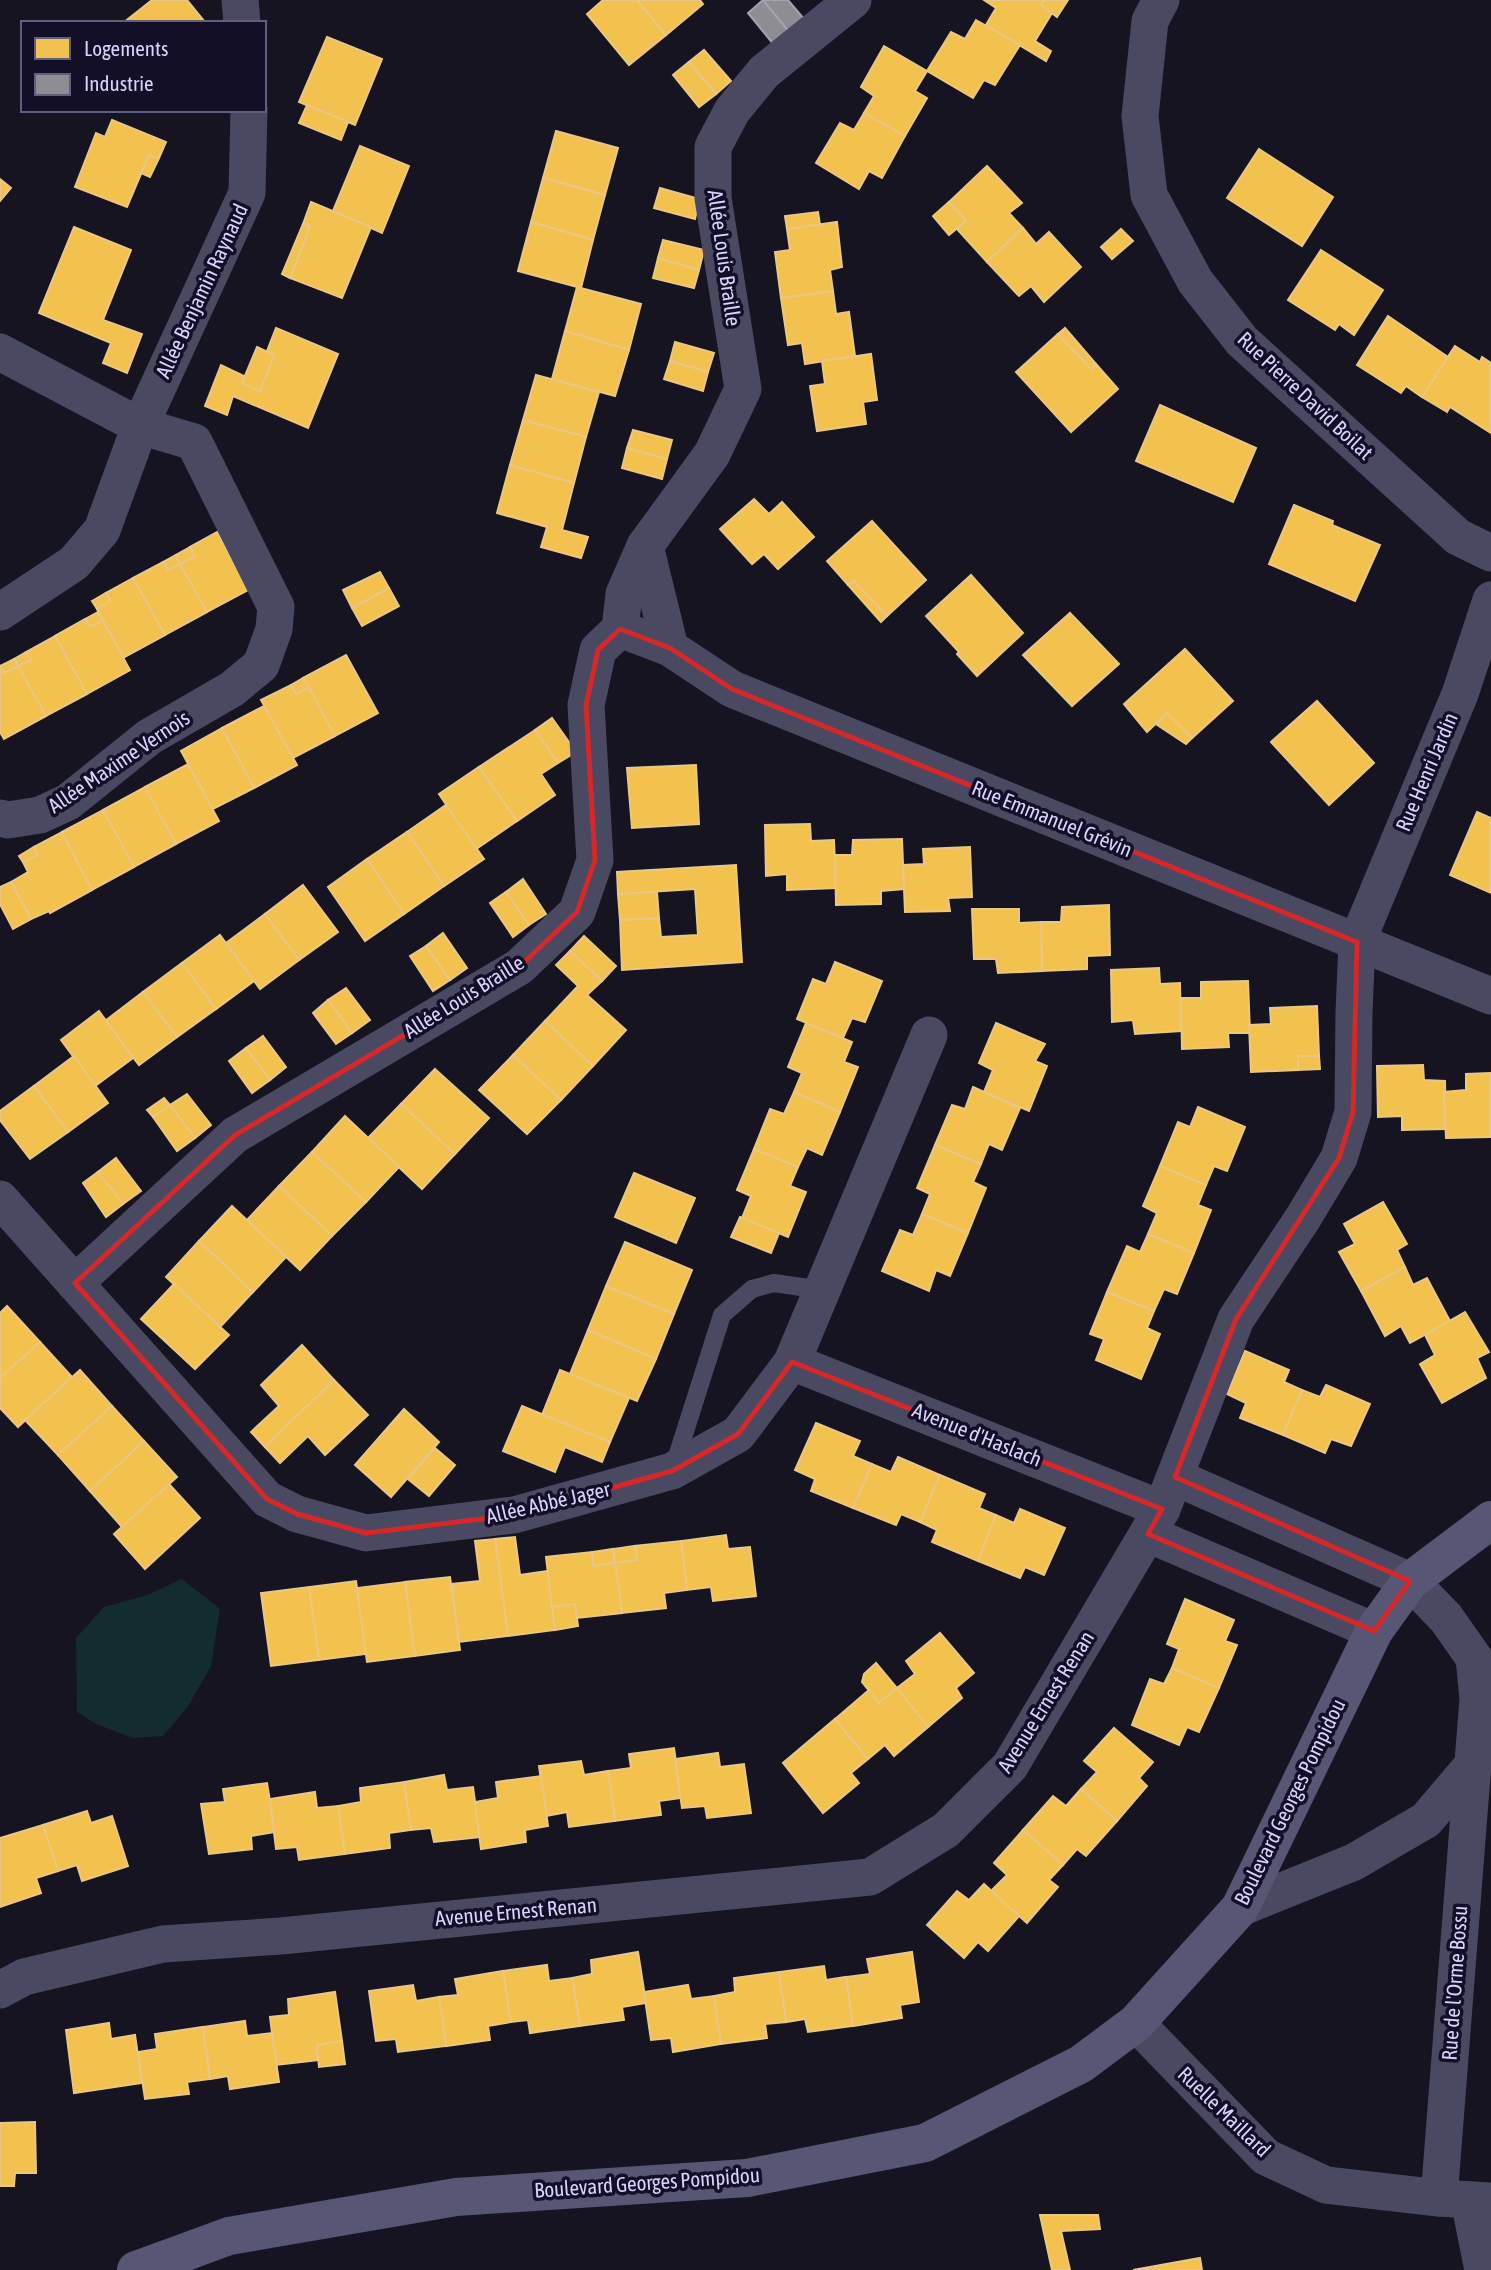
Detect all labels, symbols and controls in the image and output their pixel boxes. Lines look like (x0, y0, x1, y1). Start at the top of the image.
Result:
legend (21, 21, 266, 112)
text: Logements (84, 36, 168, 60)
text: Industrie (84, 71, 154, 95)
street label: Allée Louis Braille (704, 188, 746, 327)
street label: Allée Benjamin Raynaud (150, 200, 252, 381)
street label: Rue Pierre David Boilat (1233, 326, 1378, 464)
street label: Allée Maxime Vernois (43, 705, 194, 817)
street label: Rue Henri Jardin (1390, 709, 1462, 835)
street label: Rue Emmanuel Grévin (969, 775, 1136, 861)
street label: Allée Louis Braille (399, 950, 528, 1043)
street label: Avenue d'Haslach (909, 1397, 1045, 1471)
street label: Allée Abbé Jager (483, 1476, 613, 1528)
street label: Avenue Ernest Renan (992, 1626, 1098, 1777)
street label: Boulevard Georges Pompidou (1229, 1695, 1349, 1908)
street label: Avenue Ernest Renan (434, 1892, 598, 1930)
street label: Rue de l'Orme Bossu (1437, 1905, 1471, 2061)
street label: Ruelle Maillard (1173, 2061, 1276, 2161)
street label: Boulevard Georges Pompidou (533, 2162, 761, 2202)

